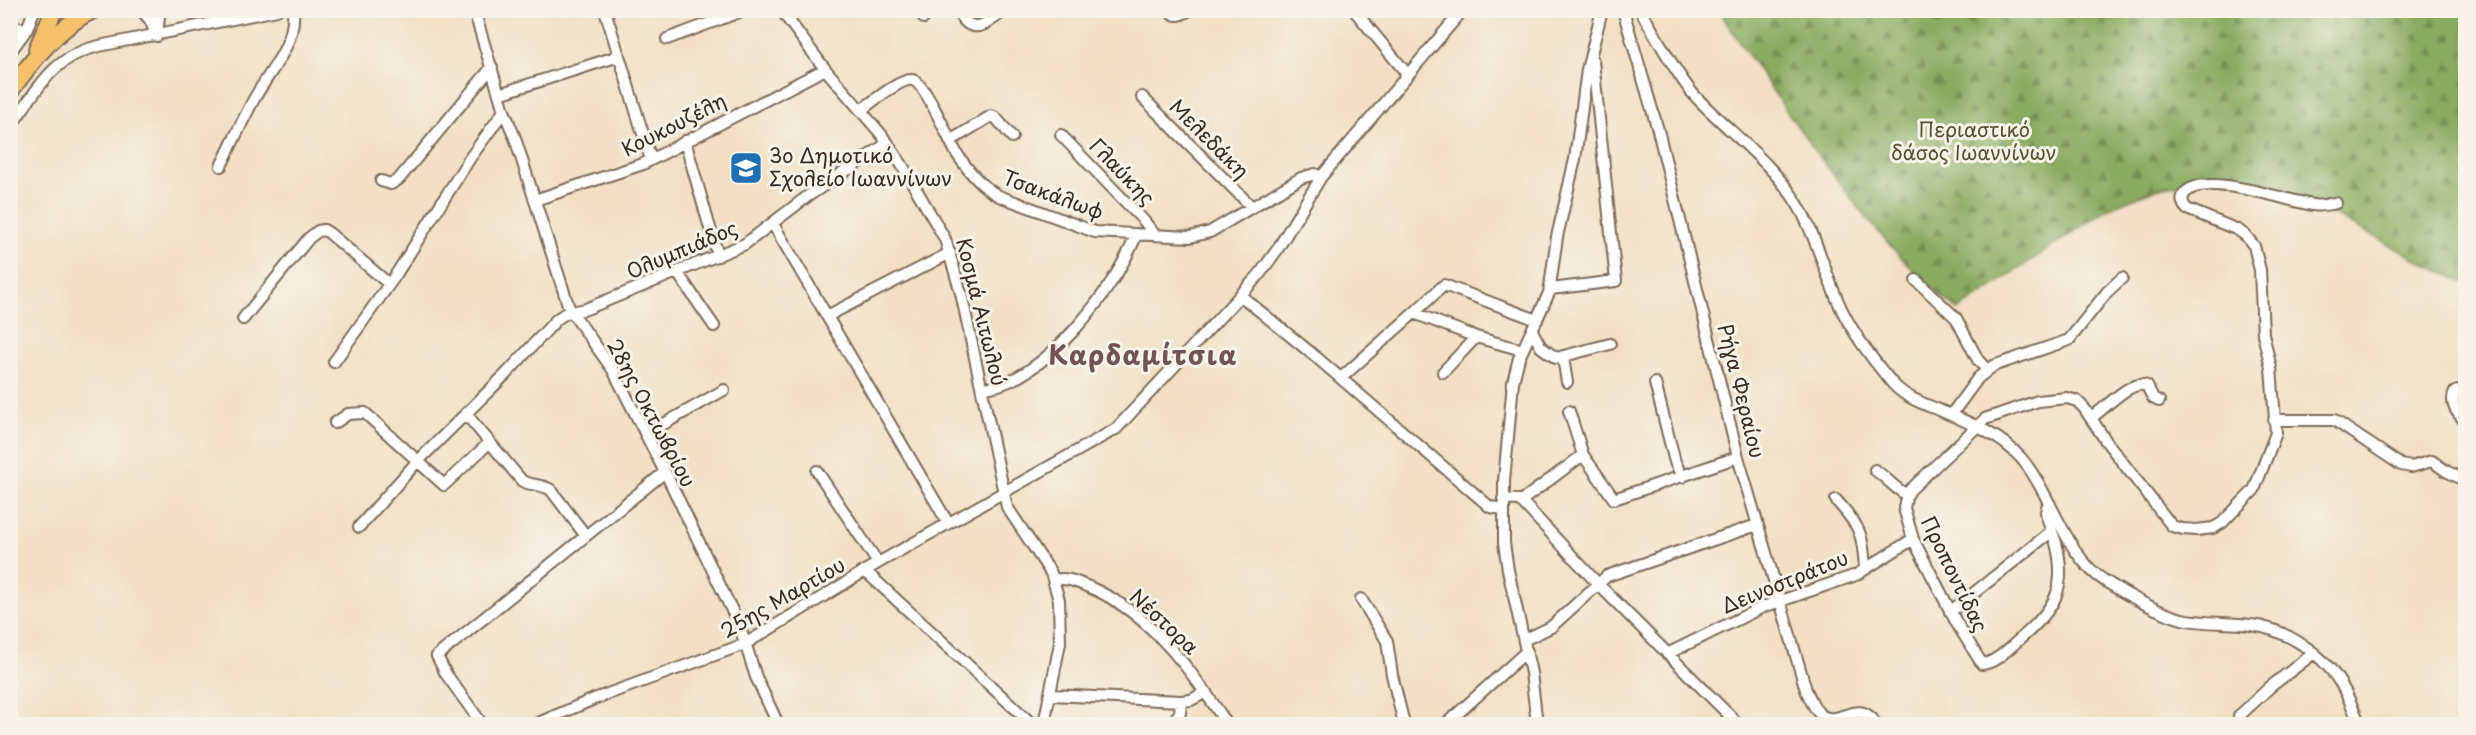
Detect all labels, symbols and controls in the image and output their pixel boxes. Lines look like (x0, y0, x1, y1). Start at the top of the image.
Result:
street label: Κουκουζέλη (616, 85, 731, 163)
street label: Μελεδάκη (1163, 92, 1256, 185)
park label: Περιαστικό δάσος Ιωαννίνων (1891, 114, 2057, 167)
street label: Γλαύκης (1083, 131, 1162, 212)
place label: 3ο Δημοτικό Σχολείο Ιωαννίνων (769, 140, 952, 193)
school or university icon: 3ο Δημοτικό Σχολείο Ιωαννίνων (728, 150, 764, 186)
street label: Τσακάλωφ (999, 162, 1108, 226)
street label: Ολυμπιάδος (621, 212, 742, 286)
street label: Κοσμά Αιτωλού (949, 235, 1015, 389)
street label: Ρήγα Φεραίου (1711, 321, 1773, 461)
street label: 28ης Οκτωβρίου (600, 333, 704, 492)
district label: Καρδαμίτσια (1048, 335, 1238, 374)
street label: Προποντίδας (1914, 510, 1996, 637)
street label: Δεινοστράτου (1717, 542, 1853, 620)
street label: 25ης Μαρτίου (715, 549, 850, 645)
street label: Νέστορα (1123, 581, 1206, 661)

